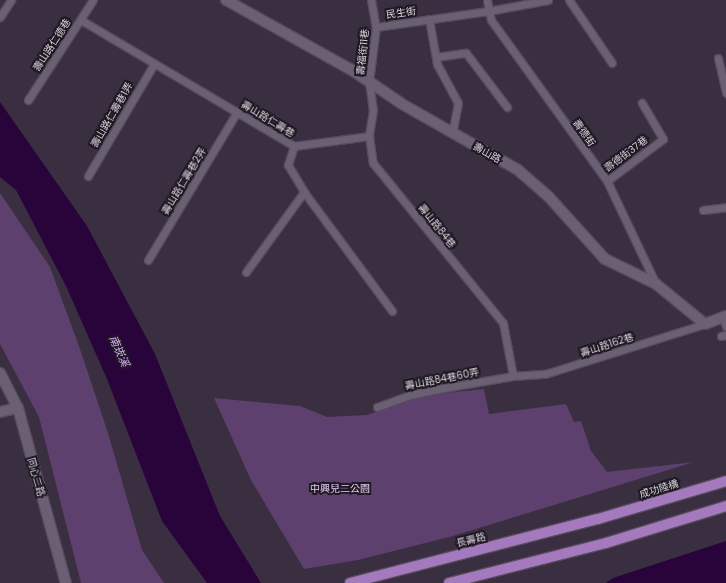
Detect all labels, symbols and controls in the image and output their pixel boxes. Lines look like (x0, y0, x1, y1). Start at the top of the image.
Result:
street label: 民生街 (385, 5, 417, 21)
street label: 壽山路仁德巷 (31, 17, 73, 73)
street label: 壽福街11巷 (355, 28, 371, 76)
street label: 壽山路仁壽巷1弄 (89, 80, 135, 150)
street label: 壽山路仁壽巷 (239, 98, 297, 140)
street label: 壽德街 (570, 117, 598, 149)
street label: 壽德街37巷 (602, 134, 650, 174)
street label: 壽山路 (471, 140, 503, 166)
street label: 壽山路仁壽巷2弄 (159, 145, 209, 217)
street label: 壽山路84巷 (416, 202, 458, 250)
street label: 壽山路162巷 (579, 331, 635, 359)
water label: 南崁溪 (106, 333, 132, 369)
street label: 壽山路84巷60弄 (404, 366, 480, 392)
street label: 同心二路 (25, 456, 47, 498)
street label: 成功陸橋 (638, 477, 680, 501)
park label: 中興兒二公園 (310, 483, 370, 495)
street label: 長壽路 (455, 531, 487, 549)

